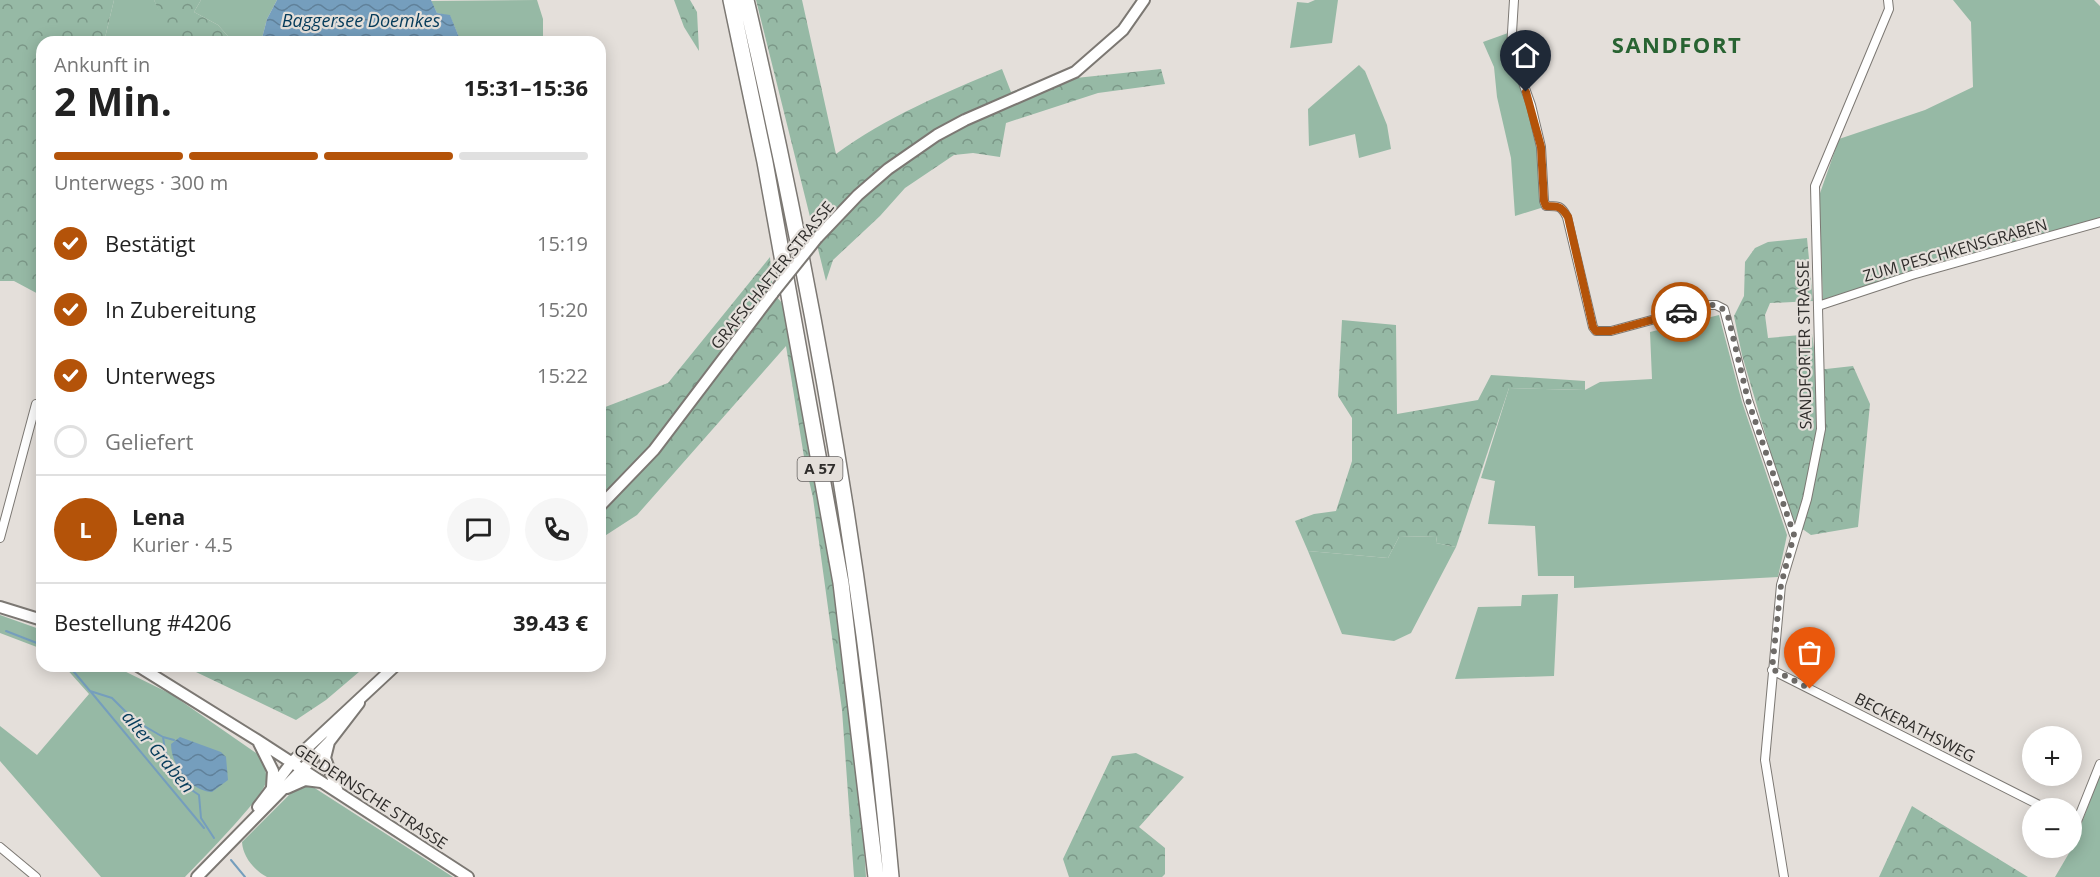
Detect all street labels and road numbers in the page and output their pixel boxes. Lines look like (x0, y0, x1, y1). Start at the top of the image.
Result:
street label: GRAFSCHAFTER STRASSE (705, 196, 839, 354)
street label: ZUM PESCHKENSGRABEN (1860, 213, 2050, 287)
street label: SANDFORTER STRASSE (1792, 260, 1816, 430)
road number: A 57 (798, 457, 842, 481)
street label: BECKERATHSWEG (1851, 687, 1979, 767)
street label: GELDERNSCHE STRASSE (290, 738, 452, 854)

